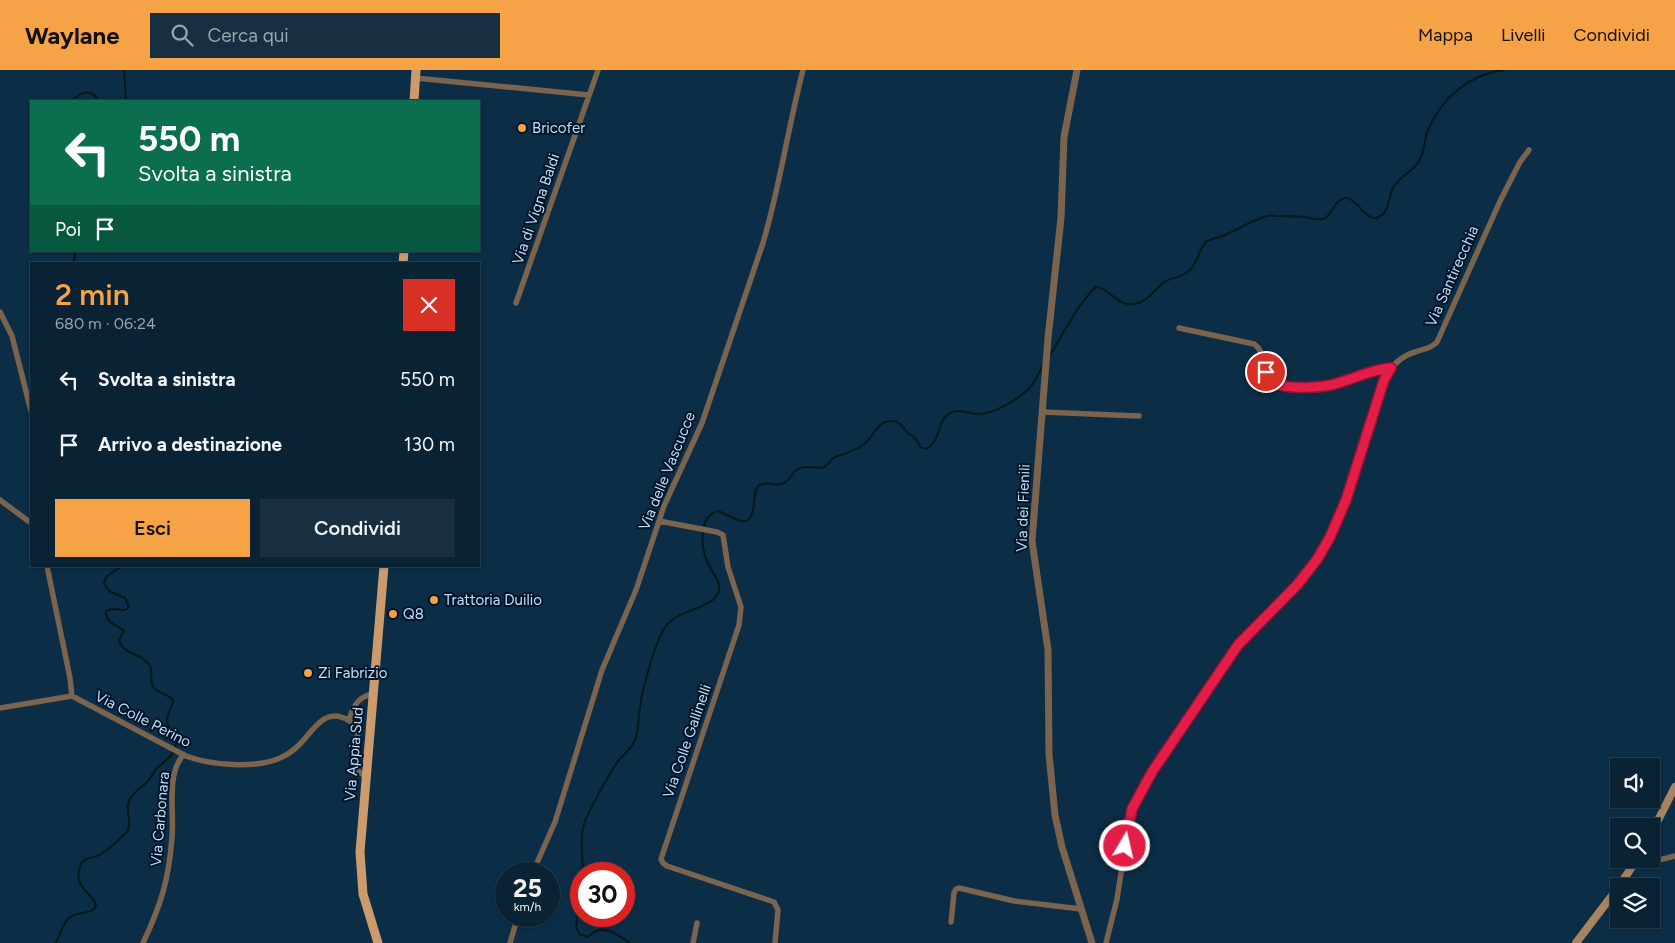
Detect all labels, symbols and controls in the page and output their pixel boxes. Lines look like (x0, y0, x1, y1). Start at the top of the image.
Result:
search box (150, 13, 500, 58)
text: Waylane (25, 21, 120, 50)
icon: search (168, 21, 196, 49)
text: Cerca qui (208, 24, 289, 47)
text: Mappa (1418, 24, 1473, 46)
text: Livelli (1501, 24, 1546, 46)
text: Condividi (1574, 24, 1650, 46)
text: 550 m (138, 118, 240, 160)
place label: Bricofer (532, 119, 585, 137)
icon: left (55, 120, 120, 185)
marker: Bricofer (516, 122, 528, 134)
street label: Via di Vigna Baldi (509, 151, 563, 267)
text: Svolta a sinistra (138, 160, 292, 187)
icon: arrive (91, 215, 119, 243)
text: Poi (55, 218, 81, 241)
street label: Via Santirecchia (1422, 223, 1482, 329)
text: 2 min (55, 276, 130, 313)
button: close (403, 279, 455, 331)
text: 680 m · 06:24 (55, 314, 156, 333)
pin (1245, 351, 1287, 393)
icon: arrive (1252, 358, 1280, 386)
icon: left (55, 366, 83, 394)
text: Svolta a sinistra (98, 368, 236, 391)
text: 550 m (400, 368, 455, 391)
street label: Via delle Vascucce (635, 409, 699, 533)
icon: arrive (55, 431, 83, 459)
text: Arrivo a destinazione (98, 433, 282, 456)
text: 130 m (404, 433, 455, 456)
street label: Via dei Fienili (1012, 464, 1034, 552)
button: Esci (55, 499, 250, 557)
button: Condividi (260, 499, 455, 557)
place label: Trattoria Duilio (444, 591, 542, 609)
marker: Trattoria Duilio (428, 594, 440, 606)
place label: Q8 (403, 605, 424, 623)
marker: Q8 (387, 608, 399, 620)
place label: Zi Fabrizio (318, 664, 388, 682)
marker: Zi Fabrizio (302, 667, 314, 679)
street label: Via Colle Gallinelli (659, 682, 715, 800)
street label: Via Colle Perino (92, 687, 194, 751)
street label: Via Appia Sud (341, 706, 367, 802)
map controls (1610, 758, 1660, 928)
button: sound (1610, 758, 1660, 808)
street label: Via Carbonara (147, 771, 173, 867)
button: search (1610, 818, 1660, 868)
position arrow (1098, 819, 1150, 871)
speed limit sign: 30 (570, 862, 635, 927)
text: 25 (513, 873, 542, 903)
button: layers (1610, 878, 1660, 928)
text: km/h (514, 900, 541, 914)

